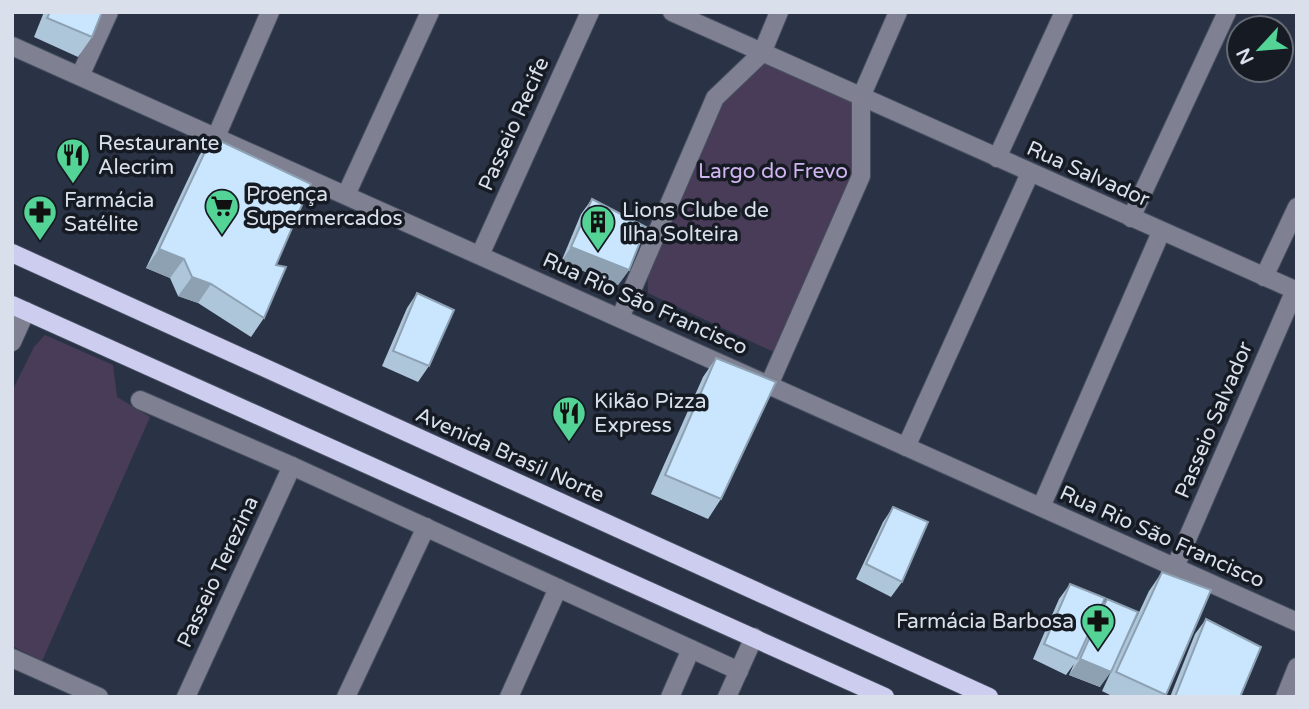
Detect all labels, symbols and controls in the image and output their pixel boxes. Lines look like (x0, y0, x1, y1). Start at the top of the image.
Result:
north arrow (1225, 14, 1295, 84)
text: N (1232, 44, 1259, 68)
street label: Passeio Recife (473, 53, 555, 195)
place label: Restaurante Alecrim (98, 131, 220, 180)
restaurant icon: Restaurante Alecrim (54, 136, 92, 185)
street label: Rua Salvador (1023, 136, 1153, 212)
park label: Largo do Frevo (698, 159, 848, 184)
place label: Proença Supermercados (246, 182, 403, 231)
supermarket icon: Proença Supermercados (203, 187, 241, 236)
place label: Farmácia Satélite (64, 188, 154, 237)
pharmacy icon: Farmácia Satélite (21, 193, 59, 242)
place label: Lions Clube de Ilha Solteira (622, 198, 769, 247)
building icon: Lions Clube de Ilha Solteira (579, 203, 617, 252)
street label: Rua Rio São Francisco (539, 248, 751, 360)
street label: Passeio Salvador (1170, 338, 1258, 502)
place label: Kikão Pizza Express (594, 389, 706, 438)
restaurant icon: Kikão Pizza Express (550, 394, 588, 443)
street label: Avenida Brasil Norte (412, 402, 608, 508)
street label: Rua Rio São Francisco (1056, 481, 1268, 593)
street label: Passeio Terezina (172, 492, 264, 652)
pharmacy icon: Farmácia Barbosa (1079, 602, 1117, 651)
place label: Farmácia Barbosa (896, 609, 1074, 634)

